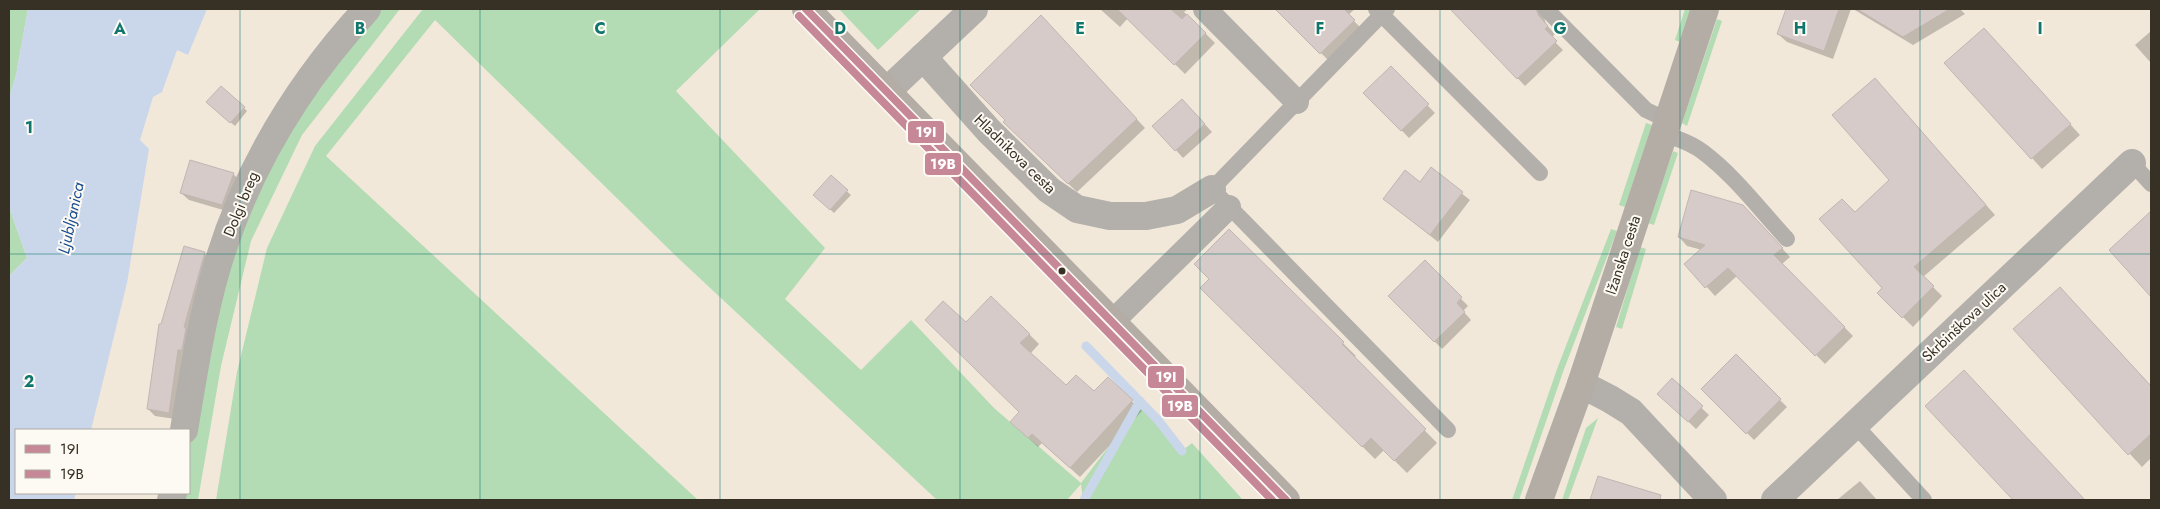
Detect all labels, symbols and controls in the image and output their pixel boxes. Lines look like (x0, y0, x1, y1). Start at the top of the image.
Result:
text: A (113, 17, 126, 40)
text: B (355, 17, 365, 40)
text: C (594, 17, 606, 40)
text: D (834, 17, 846, 40)
text: E (1075, 17, 1085, 40)
text: F (1316, 17, 1324, 40)
text: G (1553, 17, 1567, 40)
text: H (1794, 17, 1806, 40)
text: I (2037, 17, 2043, 40)
street label: Hladnikova cesta (969, 109, 1061, 199)
text: 1 (25, 116, 33, 139)
line badge: 19I (907, 120, 945, 144)
text: 19I (916, 122, 936, 142)
line badge: 19B (924, 152, 962, 176)
text: 19B (930, 154, 956, 174)
street label: Dolgi breg (218, 168, 264, 240)
water label: Ljubljanica (52, 180, 90, 256)
street label: Ižanska cesta (1600, 213, 1646, 297)
unlabelled marker (1057, 266, 1067, 276)
street label: Skrbinškova ulica (1917, 277, 2011, 367)
line badge: 19I (1147, 365, 1185, 389)
text: 19I (1156, 367, 1176, 387)
text: 2 (24, 370, 34, 393)
line badge: 19B (1161, 394, 1199, 418)
text: 19B (1167, 396, 1193, 416)
legend (15, 429, 190, 494)
text: 19I (60, 438, 79, 460)
text: 19B (60, 463, 84, 485)

